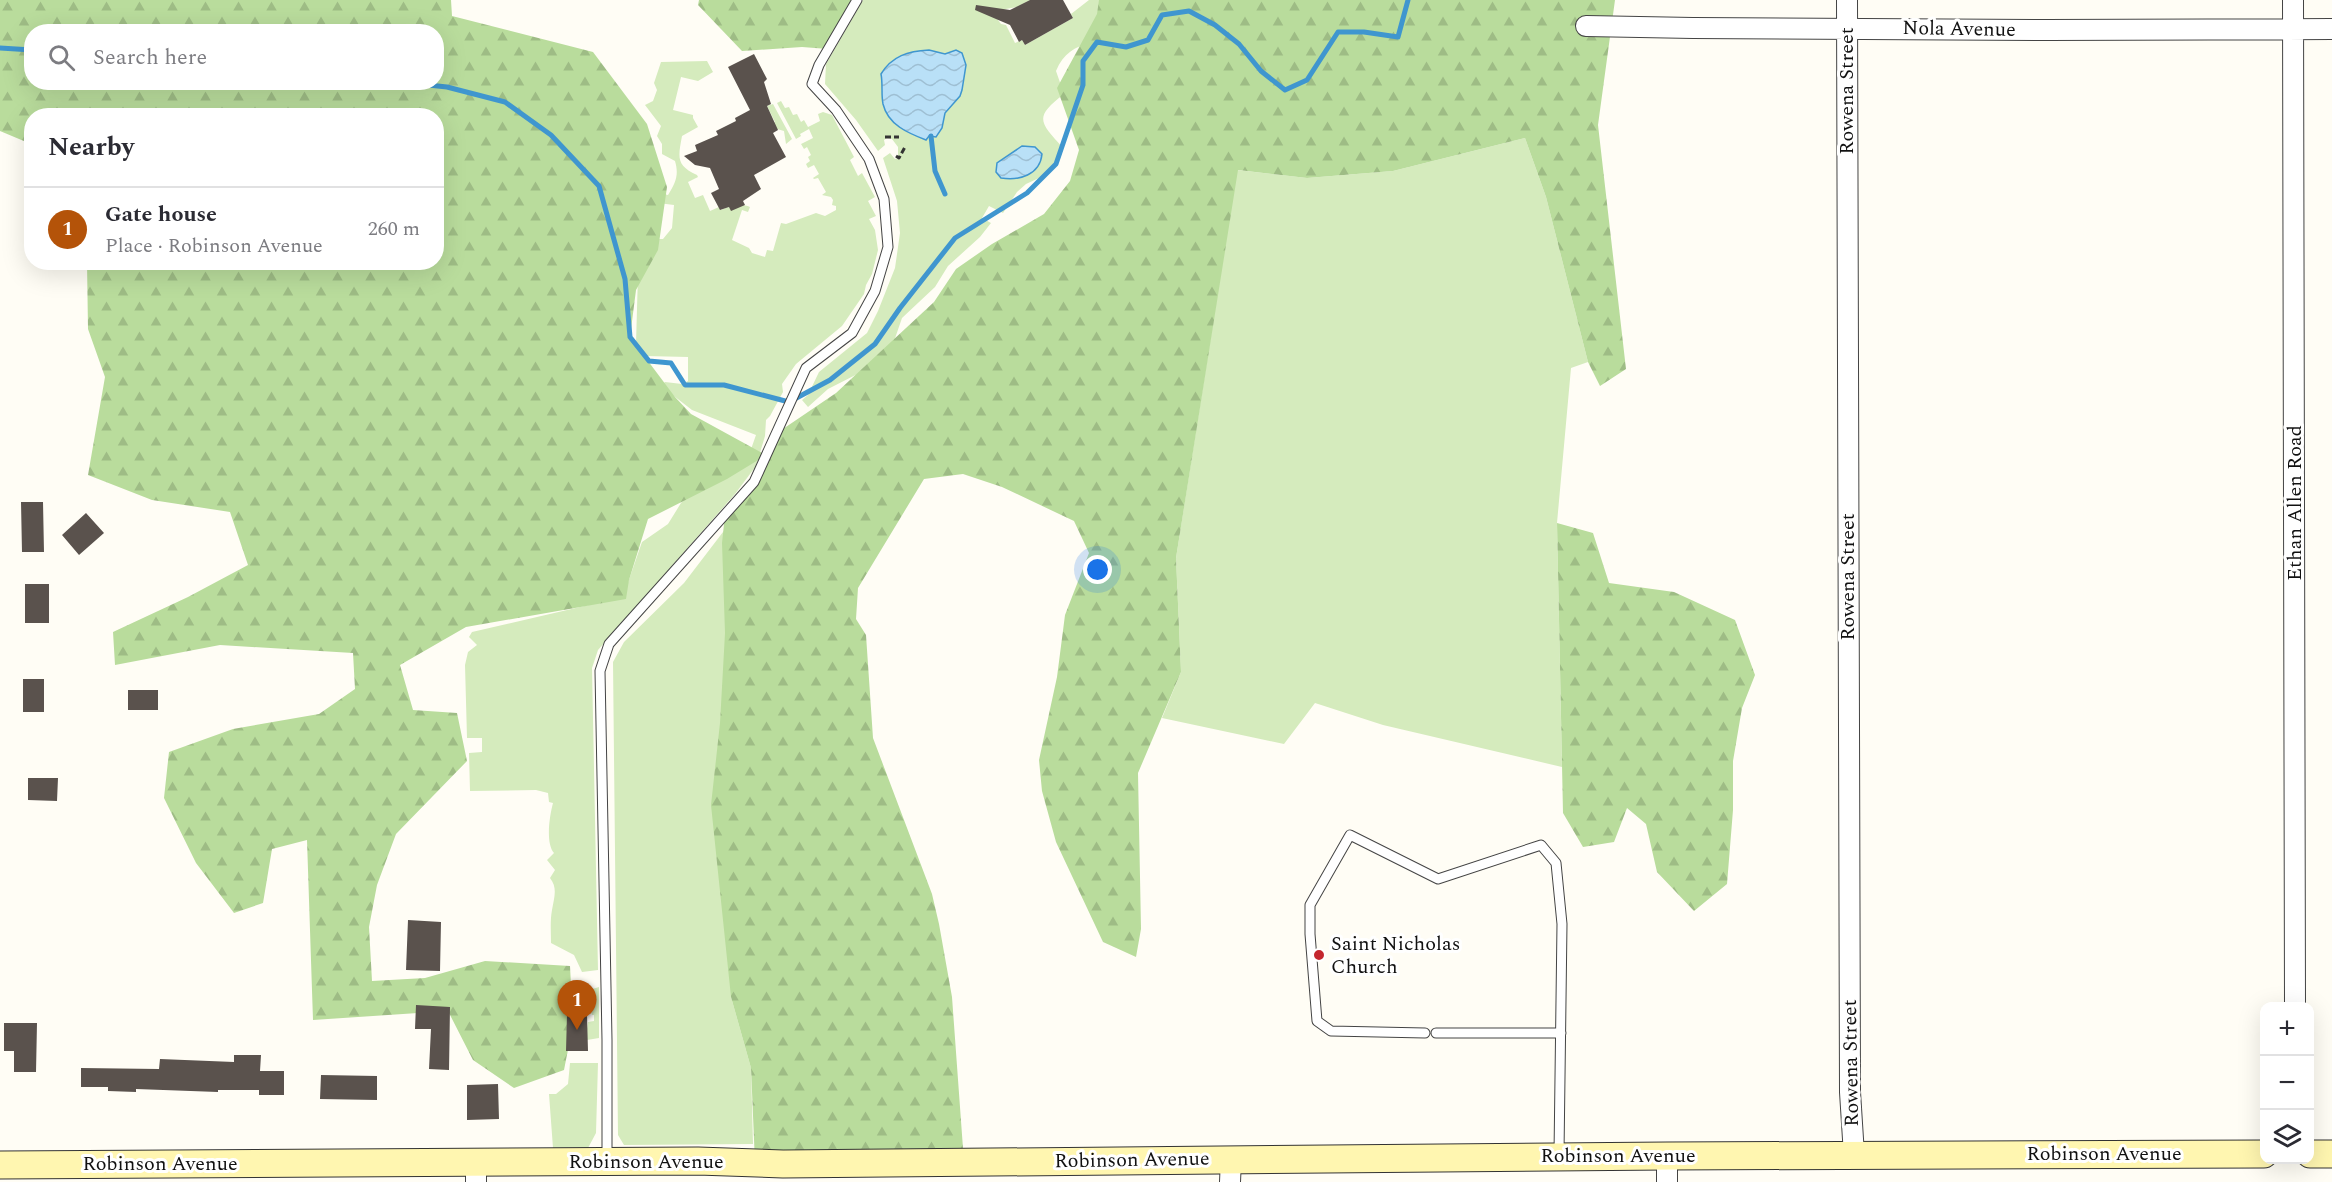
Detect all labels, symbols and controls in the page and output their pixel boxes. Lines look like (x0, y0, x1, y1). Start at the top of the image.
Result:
street label: Nola Avenue (1902, 13, 2016, 45)
search box (24, 24, 444, 90)
street label: Rowena Street (1832, 27, 1862, 155)
icon: search (45, 41, 78, 74)
text: Search here (93, 41, 207, 74)
text: Nearby (48, 127, 134, 167)
text: Gate house (105, 198, 217, 231)
text: 1 (62, 214, 73, 244)
text: 260 m (368, 214, 420, 244)
text: Place · Robinson Avenue (105, 231, 323, 261)
street label: Ethan Allen Road (2280, 425, 2310, 581)
street label: Rowena Street (1833, 513, 1863, 641)
your location (1083, 555, 1112, 584)
place label: Saint Nicholas Church (1331, 929, 1460, 982)
marker: Saint Nicholas Church (1312, 948, 1326, 962)
pin: 1 (558, 980, 596, 1030)
street label: Rowena Street (1835, 999, 1867, 1127)
map controls (2260, 1002, 2314, 1164)
button: + (2260, 1002, 2314, 1056)
button: − (2260, 1056, 2314, 1110)
button: layers (2260, 1110, 2314, 1164)
street label: Robinson Avenue (2026, 1139, 2182, 1169)
street label: Robinson Avenue (1540, 1141, 1696, 1171)
street label: Robinson Avenue (1054, 1144, 1210, 1176)
street label: Robinson Avenue (568, 1147, 724, 1177)
street label: Robinson Avenue (82, 1149, 238, 1179)

